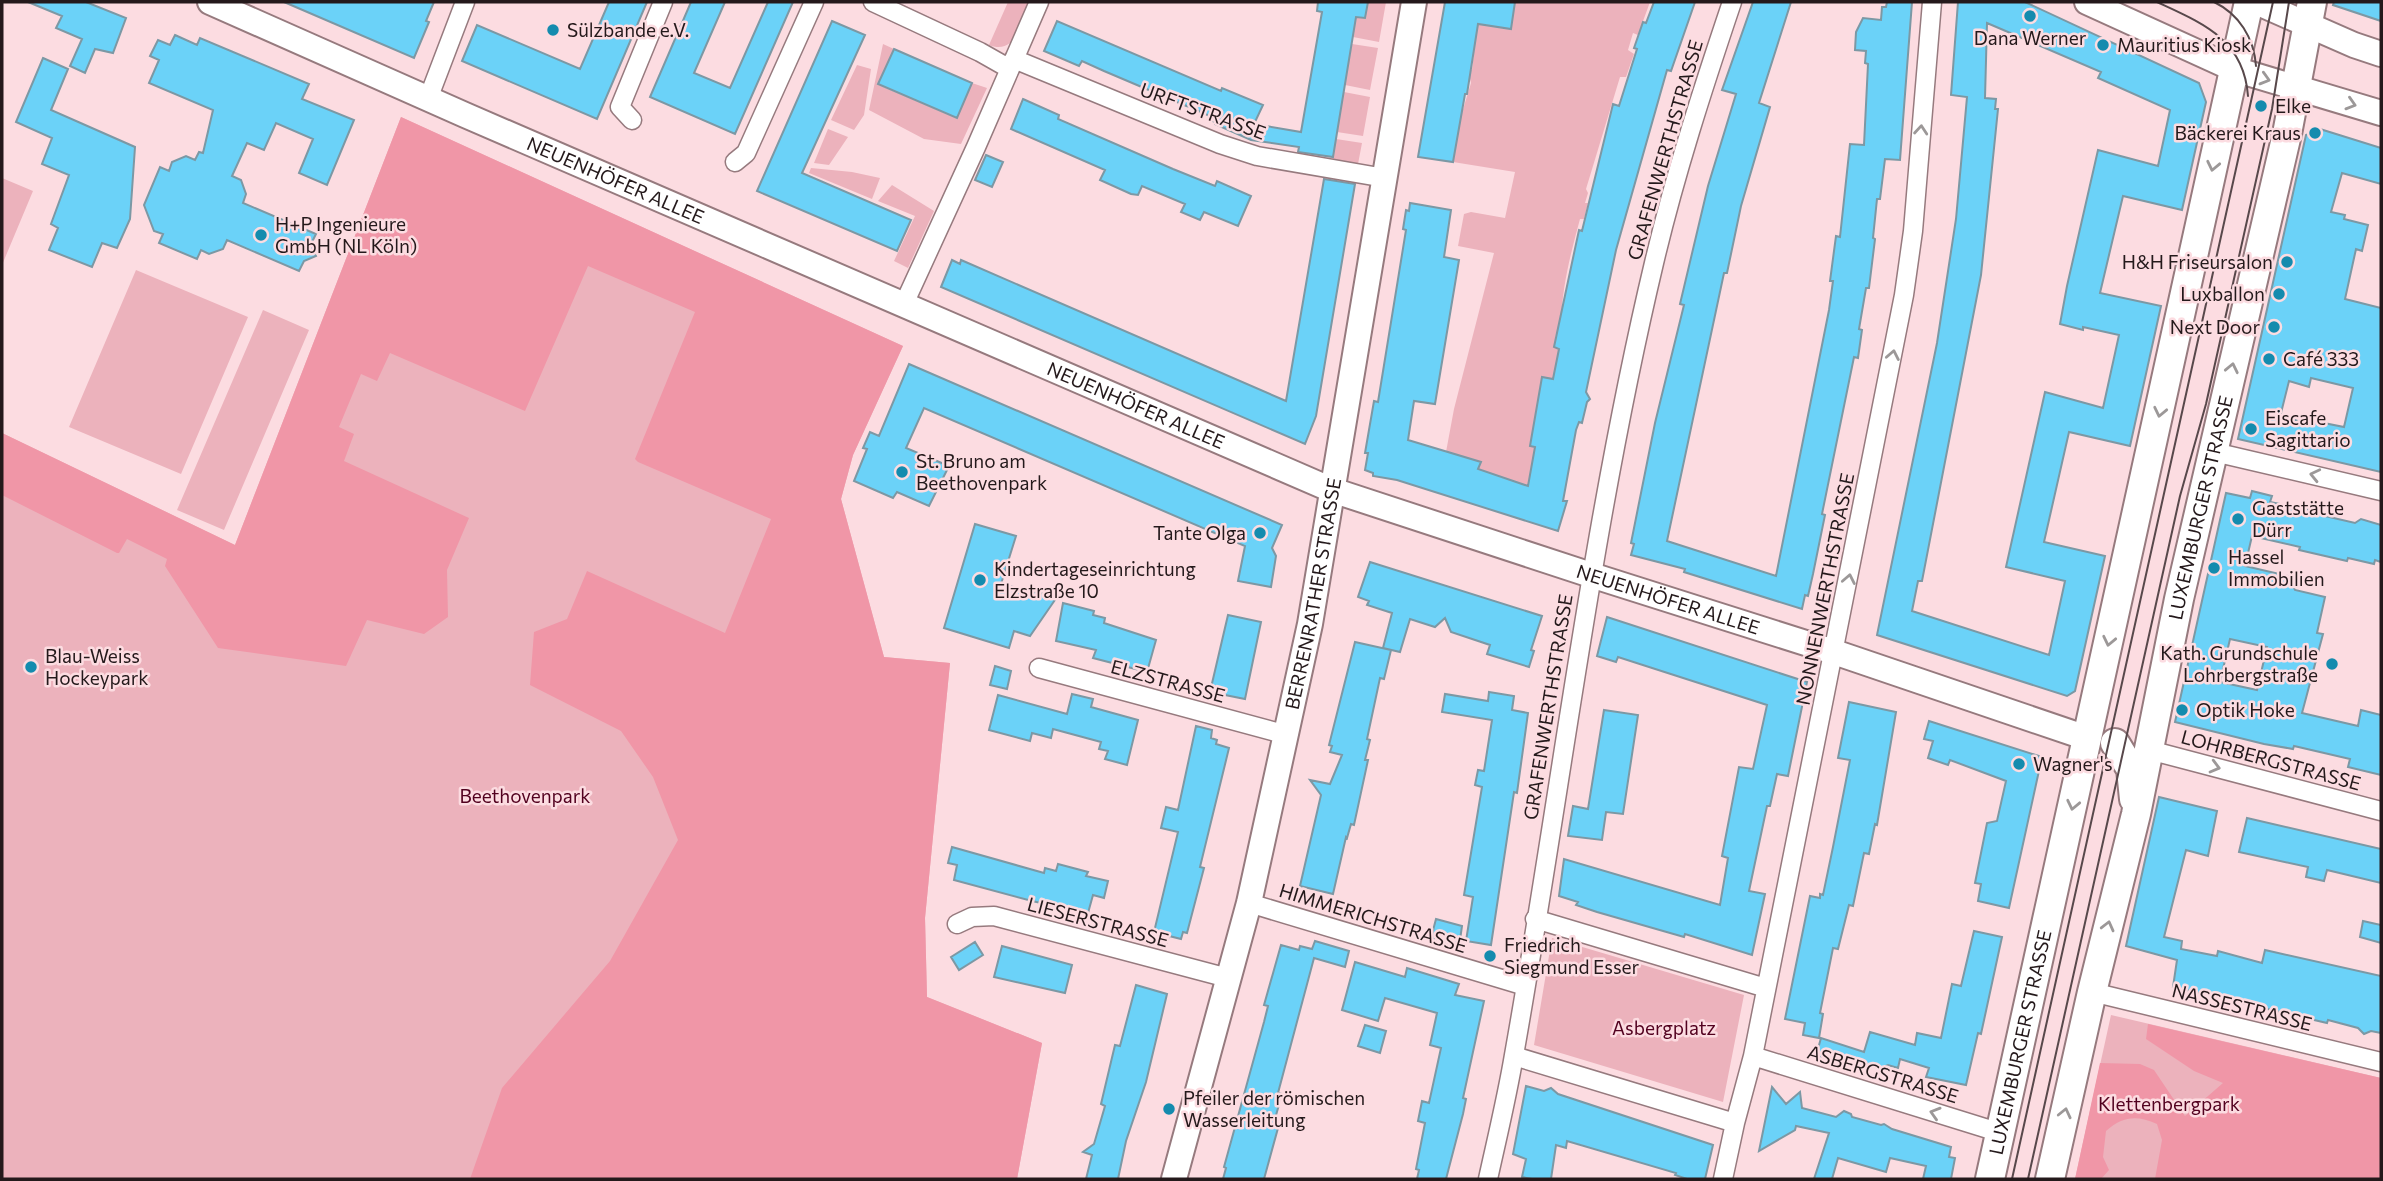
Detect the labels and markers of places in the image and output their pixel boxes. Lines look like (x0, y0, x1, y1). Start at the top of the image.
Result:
marker: Dana Werner (2022, 8, 2038, 24)
place label: Sülzbande e.V. (567, 18, 689, 41)
marker: Sülzbande e.V. (545, 22, 561, 38)
place label: Dana Werner (1974, 26, 2087, 49)
place label: Mauritius Kiosk (2117, 33, 2251, 56)
marker: Mauritius Kiosk (2095, 37, 2111, 53)
place label: Elke (2275, 94, 2311, 117)
marker: Elke (2253, 98, 2269, 114)
place label: Bäckerei Kraus (2174, 121, 2301, 144)
marker: Bäckerei Kraus (2307, 125, 2323, 141)
place label: H+P Ingenieure GmbH (NL Köln) (275, 212, 417, 257)
marker: H+P Ingenieure GmbH (NL Köln) (253, 227, 269, 243)
place label: H&H Friseursalon (2122, 250, 2273, 273)
marker: H&H Friseursalon (2279, 254, 2295, 270)
place label: Luxballon (2180, 282, 2265, 305)
marker: Luxballon (2271, 286, 2287, 302)
place label: Next Door (2170, 315, 2260, 338)
marker: Next Door (2266, 319, 2282, 335)
place label: Café 333 (2283, 347, 2359, 370)
marker: Café 333 (2261, 351, 2277, 367)
place label: Eiscafe Sagittario (2265, 406, 2351, 451)
marker: Eiscafe Sagittario (2243, 421, 2259, 437)
place label: St. Bruno am Beethovenpark (916, 449, 1047, 494)
marker: St. Bruno am Beethovenpark (894, 464, 910, 480)
place label: Gaststätte Dürr (2252, 496, 2344, 541)
marker: Gaststätte Dürr (2230, 511, 2246, 527)
place label: Tante Olga (1153, 521, 1246, 544)
marker: Tante Olga (1252, 525, 1268, 541)
place label: Hassel Immobilien (2228, 545, 2325, 590)
place label: Kindertageseinrichtung Elzstraße 10 (994, 557, 1196, 602)
marker: Hassel Immobilien (2206, 560, 2222, 576)
marker: Kindertageseinrichtung Elzstraße 10 (972, 572, 988, 588)
place label: Kath. Grundschule Lohrbergstraße (2160, 641, 2318, 686)
place label: Blau-Weiss Hockeypark (45, 644, 149, 689)
marker: Kath. Grundschule Lohrbergstraße (2324, 656, 2340, 672)
marker: Blau-Weiss Hockeypark (23, 659, 39, 675)
place label: Optik Hoke (2196, 698, 2295, 721)
marker: Optik Hoke (2174, 702, 2190, 718)
place label: Wagner's (2033, 752, 2113, 775)
marker: Wagner's (2011, 756, 2027, 772)
place label: Friedrich Siegmund Esser (1504, 933, 1640, 978)
marker: Friedrich Siegmund Esser (1482, 948, 1498, 964)
place label: Pfeiler der römischen Wasserleitung (1183, 1086, 1365, 1131)
marker: Pfeiler der römischen Wasserleitung (1161, 1101, 1177, 1117)

